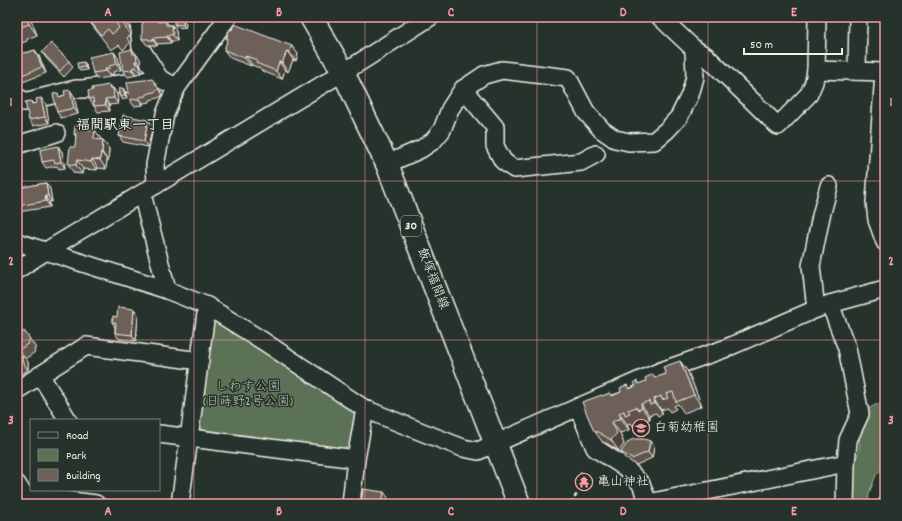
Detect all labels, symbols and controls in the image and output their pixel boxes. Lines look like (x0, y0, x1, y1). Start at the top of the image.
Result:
text: A (104, 4, 112, 23)
text: B (276, 4, 282, 23)
text: C (448, 4, 455, 23)
text: D (620, 4, 627, 23)
text: E (791, 4, 798, 23)
scale bar (744, 30, 842, 56)
text: 50 m (750, 37, 773, 54)
text: 1 (10, 94, 13, 113)
text: 1 (890, 94, 893, 113)
district label: 福間駅東一丁目 (76, 116, 174, 136)
road number: 30 (401, 216, 421, 236)
street label: 飯塚福間線 (411, 245, 453, 314)
text: 2 (8, 253, 14, 272)
text: 2 (888, 253, 894, 272)
park label: しわす公園 (日蒔野2号公園) (203, 378, 293, 412)
text: 3 (8, 412, 14, 431)
text: 3 (888, 412, 894, 431)
school or university icon: 白菊幼稚園 (631, 418, 651, 438)
legend (30, 419, 160, 491)
place label: 白菊幼稚園 (654, 419, 719, 438)
text: Road (66, 428, 88, 445)
text: Park (66, 448, 87, 465)
text: Building (66, 468, 101, 485)
temple icon: 亀山神社 (574, 472, 594, 492)
place label: 亀山神社 (597, 473, 649, 492)
text: A (104, 503, 112, 521)
text: B (276, 503, 282, 521)
text: C (448, 503, 455, 521)
text: D (620, 503, 627, 521)
text: E (791, 503, 798, 521)

